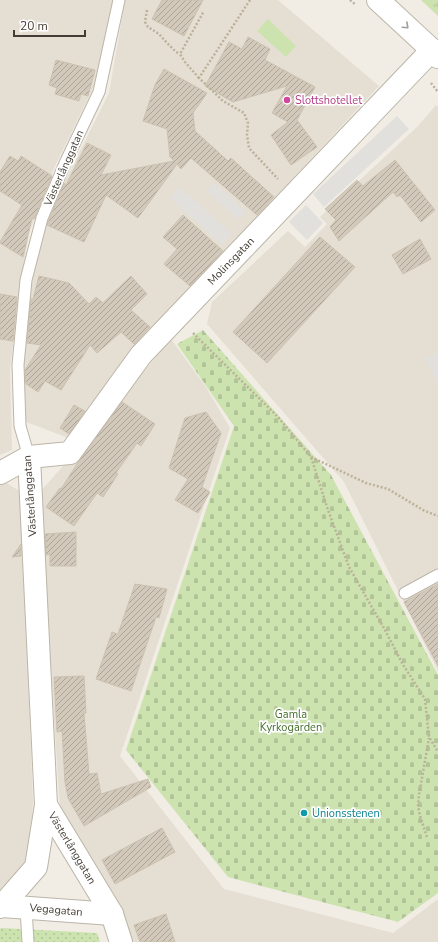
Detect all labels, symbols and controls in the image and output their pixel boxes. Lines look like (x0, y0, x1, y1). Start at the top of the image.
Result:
scale bar (14, 12, 85, 38)
text: 20 m (20, 18, 48, 34)
one-way arrow (402, 22, 409, 29)
place label: Slottshotellet (295, 93, 362, 108)
marker: Slottshotellet (282, 95, 292, 105)
street label: Västerlånggatan (40, 128, 87, 209)
street label: Molinsgatan (204, 234, 258, 288)
street label: Västerlånggatan (20, 455, 40, 538)
park label: Gamla Kyrkogården (260, 707, 322, 735)
place label: Unionsstenen (312, 806, 380, 821)
street label: Västerlånggatan (44, 808, 99, 887)
marker: Unionsstenen (299, 808, 309, 818)
street label: Vegagatan (28, 900, 83, 920)

